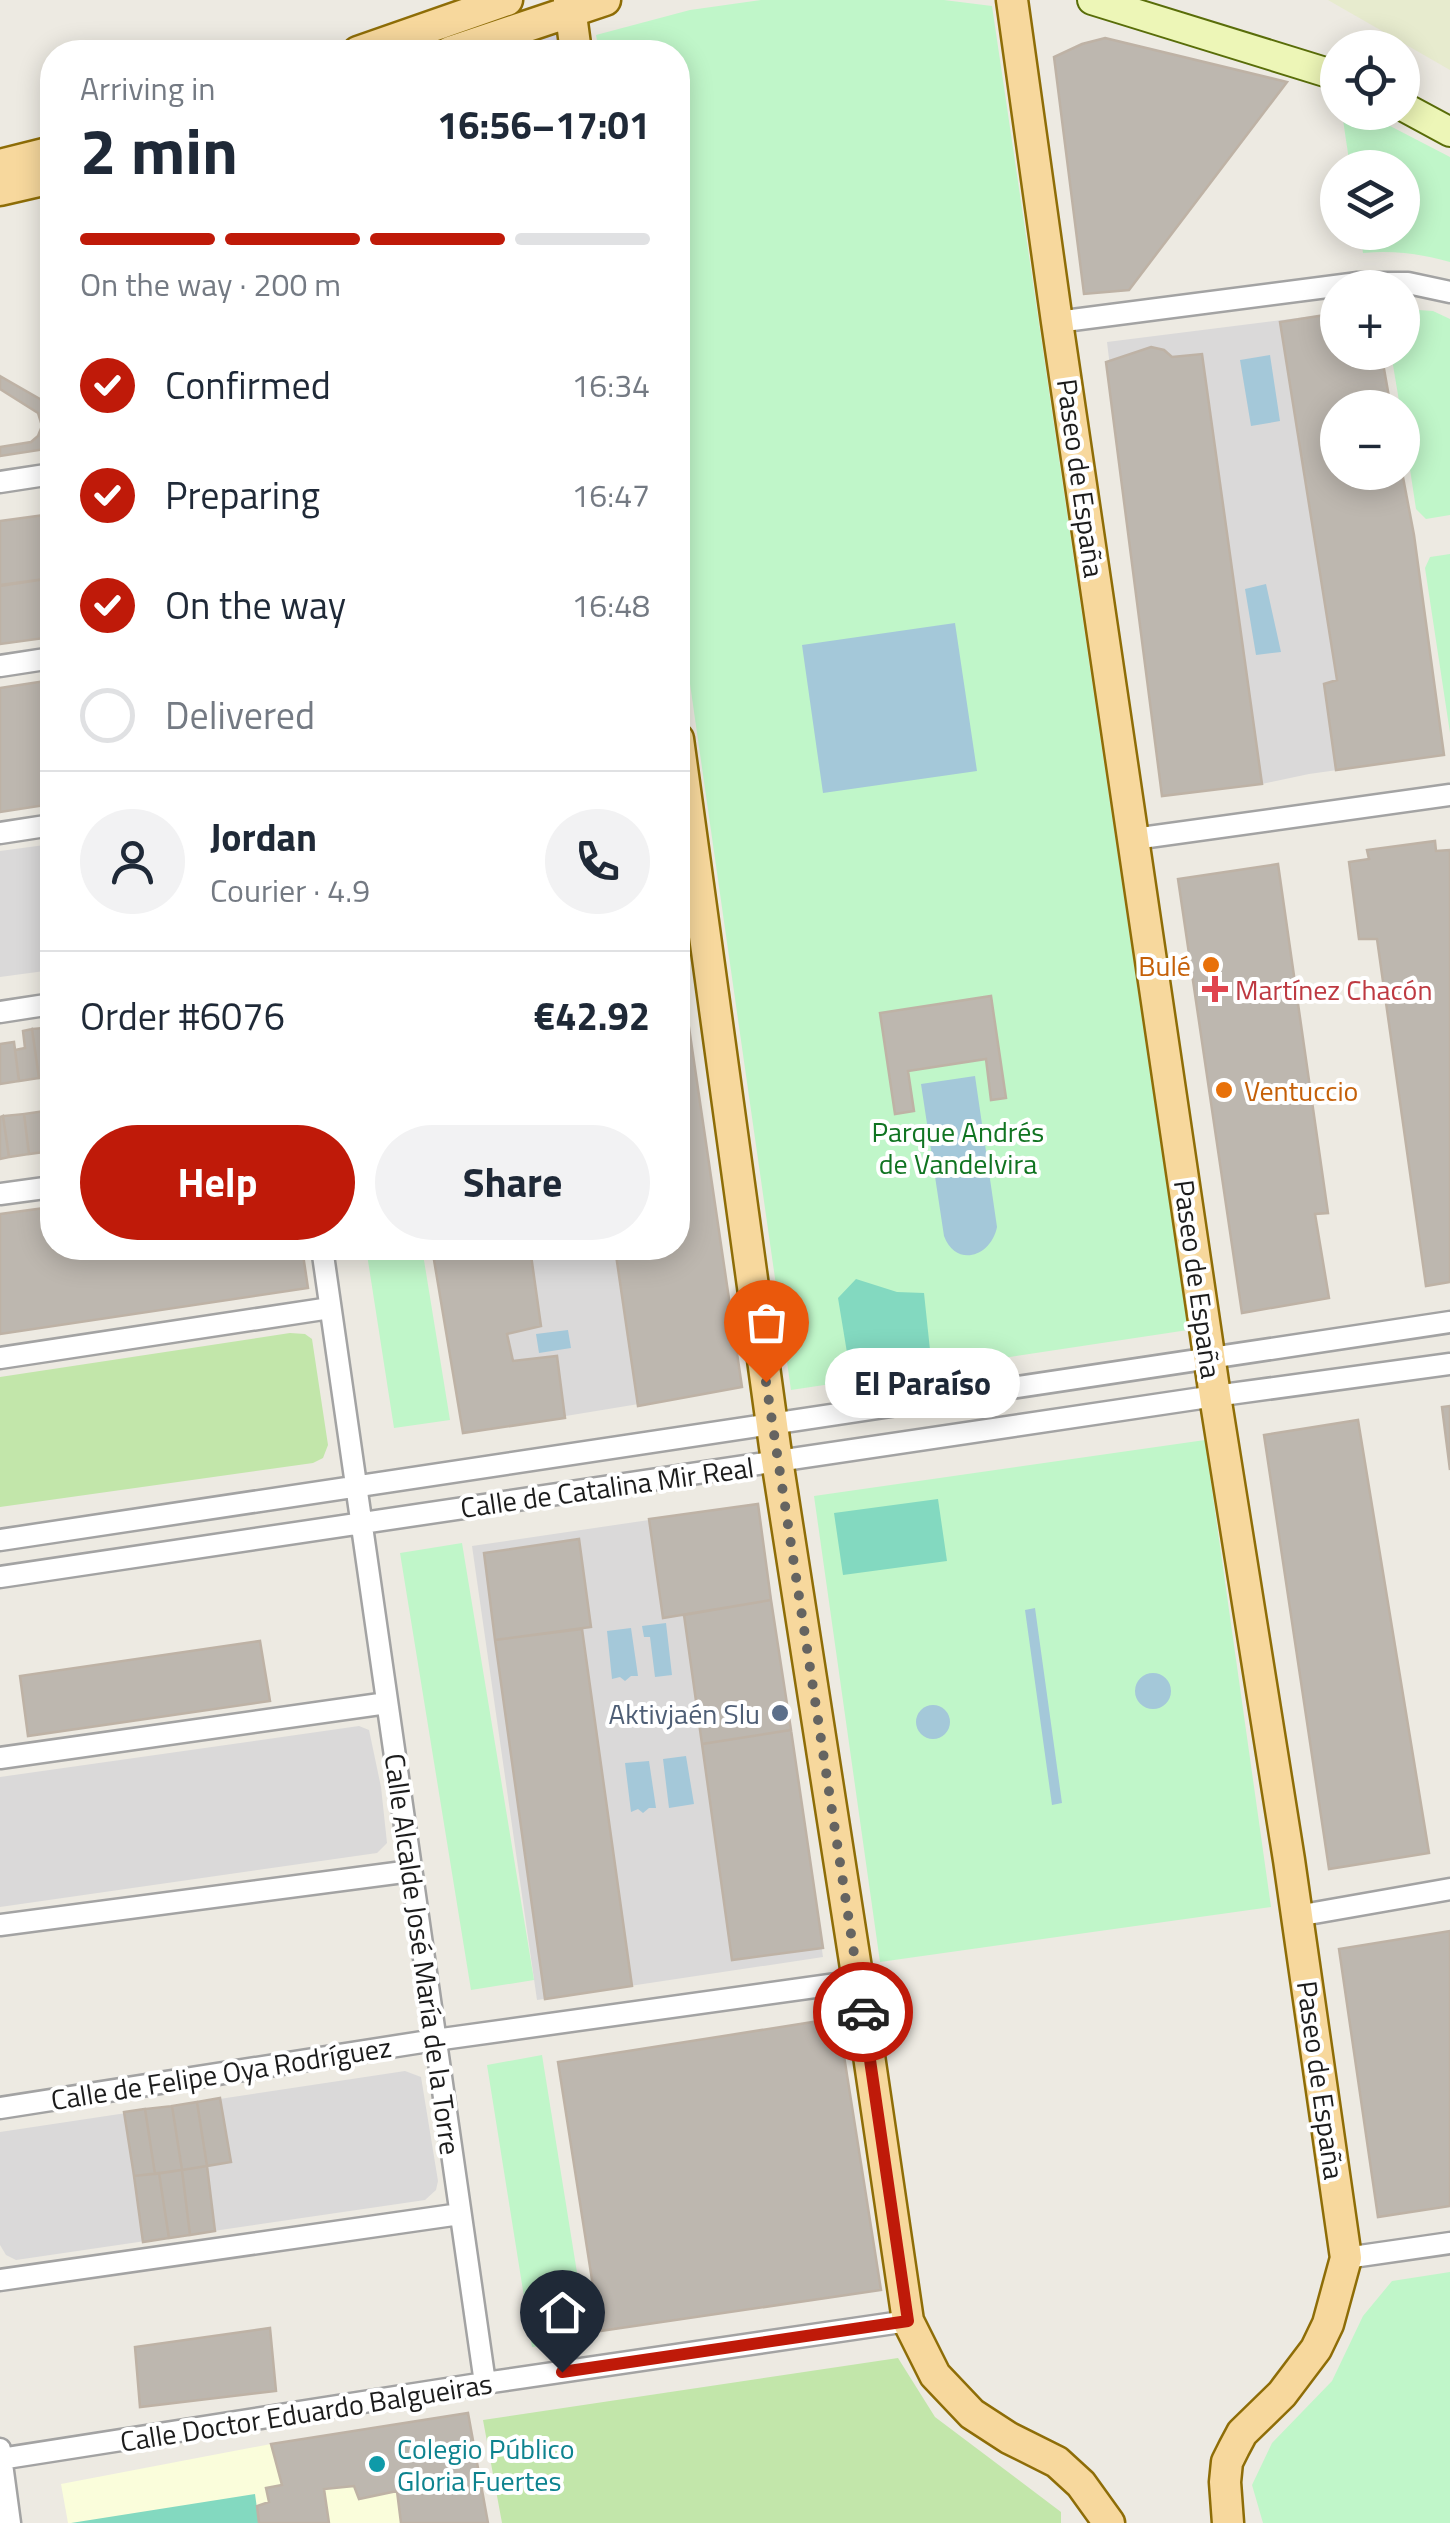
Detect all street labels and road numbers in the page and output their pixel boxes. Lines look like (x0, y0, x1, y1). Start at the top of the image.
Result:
street label: Paseo de España (1046, 376, 1116, 580)
street label: Paseo de España (1163, 1177, 1233, 1381)
street label: Calle de Catalina Mir Real (458, 1445, 756, 1529)
street label: Calle Alcalde José María de la Torre (374, 1750, 472, 2158)
street label: Paseo de España (1286, 1978, 1356, 2182)
street label: Calle de Felipe Oya Rodríguez (48, 2025, 394, 2121)
street label: Calle Doctor Eduardo Balgueiras (117, 2361, 495, 2463)

